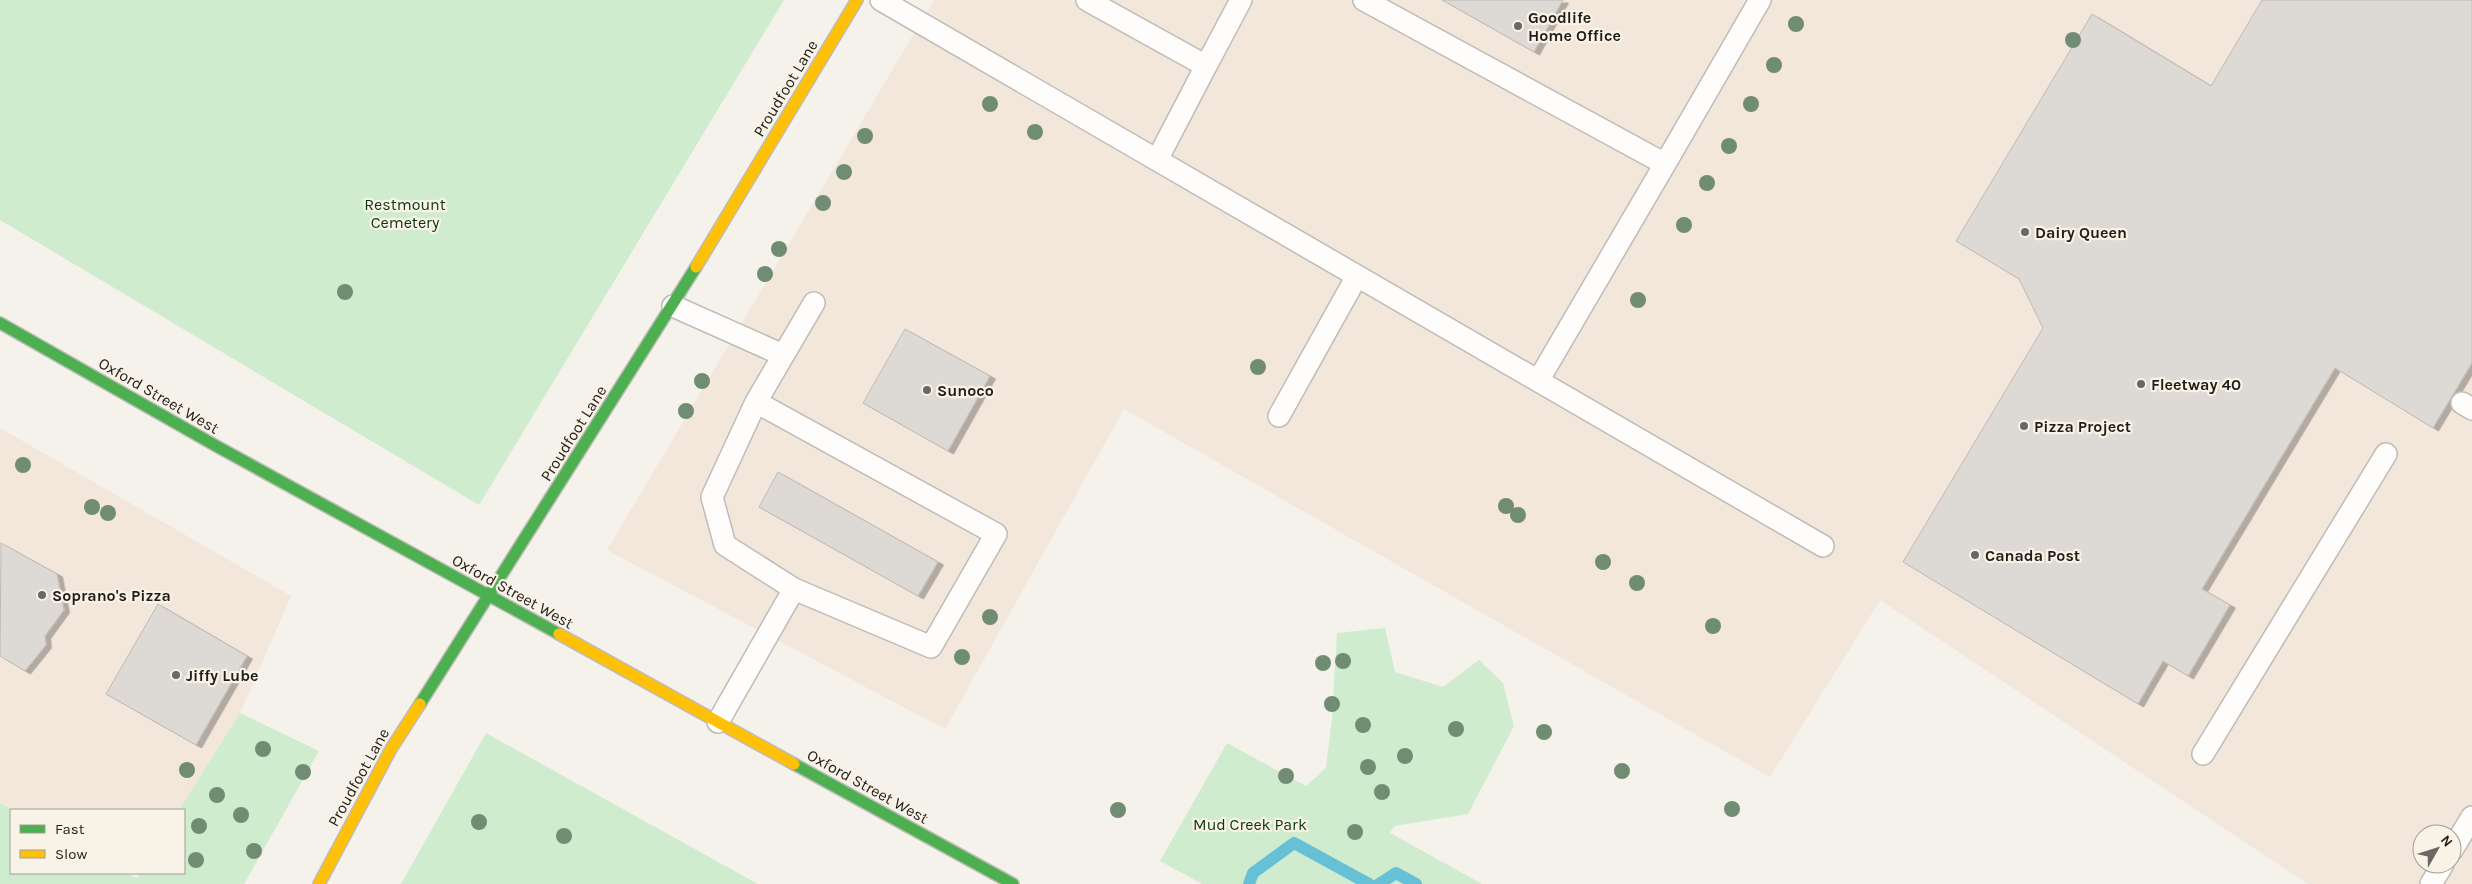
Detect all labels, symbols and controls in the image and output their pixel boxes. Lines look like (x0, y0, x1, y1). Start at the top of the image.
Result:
place label: Goodlife Home Office (1528, 8, 1621, 45)
marker: Goodlife Home Office (1512, 20, 1524, 32)
street label: Proudfoot Lane (749, 36, 822, 140)
park label: Restmount Cemetery (364, 195, 446, 232)
place label: Dairy Queen (2035, 223, 2127, 242)
marker: Dairy Queen (2019, 226, 2031, 238)
street label: Oxford Street West (95, 353, 222, 438)
place label: Fleetway 40 (2151, 375, 2241, 394)
marker: Fleetway 40 (2135, 378, 2147, 390)
place label: Sunoco (937, 381, 994, 400)
street label: Proudfoot Lane (536, 382, 610, 485)
marker: Sunoco (921, 384, 933, 396)
place label: Pizza Project (2034, 417, 2131, 436)
marker: Pizza Project (2018, 420, 2030, 432)
place label: Canada Post (1985, 546, 2080, 565)
marker: Canada Post (1969, 549, 1981, 561)
street label: Oxford Street West (449, 550, 577, 633)
place label: Soprano's Pizza (52, 586, 171, 605)
marker: Soprano's Pizza (36, 589, 48, 601)
place label: Jiffy Lube (186, 666, 258, 685)
marker: Jiffy Lube (170, 669, 182, 681)
street label: Proudfoot Lane (324, 725, 393, 830)
street label: Oxford Street West (804, 745, 932, 828)
legend (10, 809, 185, 874)
park label: Mud Creek Park (1193, 815, 1307, 834)
text: Fast (55, 820, 85, 838)
north arrow (2412, 824, 2462, 874)
text: N (2437, 832, 2456, 850)
text: Slow (55, 845, 87, 863)

